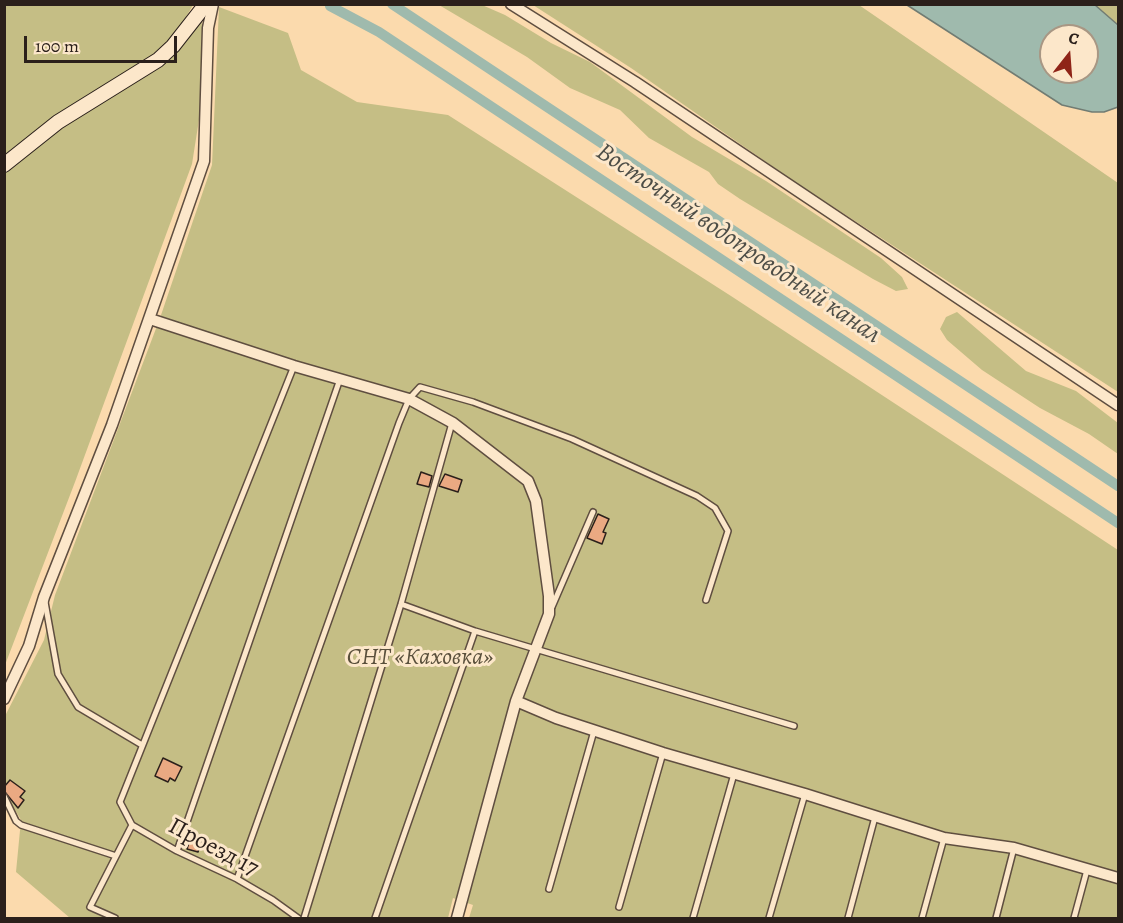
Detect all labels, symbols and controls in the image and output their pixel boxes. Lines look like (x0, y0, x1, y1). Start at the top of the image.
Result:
scale bar (27, 24, 180, 62)
north arrow (1039, 24, 1099, 84)
text: С (1066, 27, 1082, 51)
text: 100 m (35, 34, 79, 58)
water label: Восточный водопроводный канал (590, 137, 886, 351)
park label: СНТ «Каховка» (347, 644, 493, 672)
street label: Проезд 17 (163, 812, 263, 884)

